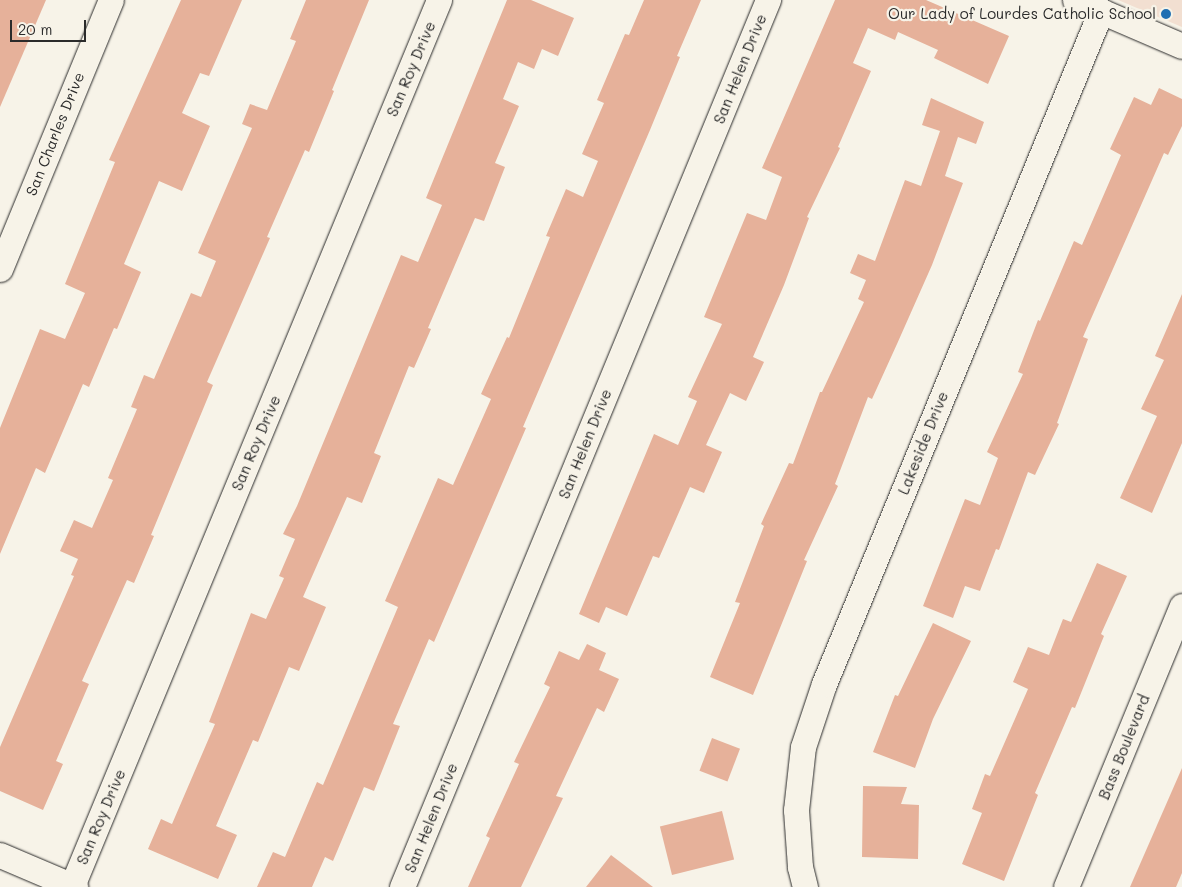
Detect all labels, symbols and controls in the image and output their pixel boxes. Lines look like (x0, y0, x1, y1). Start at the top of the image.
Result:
place label: Our Lady of Lourdes Catholic School (888, 5, 1156, 23)
marker: Our Lady of Lourdes Catholic School (1160, 8, 1172, 20)
scale bar (12, 10, 89, 42)
street label: San Helen Drive (710, 12, 770, 126)
text: 20 m (18, 19, 52, 39)
street label: San Roy Drive (383, 19, 439, 119)
street label: San Charles Drive (22, 70, 88, 198)
street label: San Helen Drive (555, 387, 615, 501)
street label: Lakeside Drive (894, 389, 952, 497)
street label: San Roy Drive (228, 393, 284, 493)
street label: Bass Boulevard (1095, 692, 1153, 802)
street label: San Helen Drive (401, 761, 461, 875)
street label: San Roy Drive (73, 767, 129, 867)

